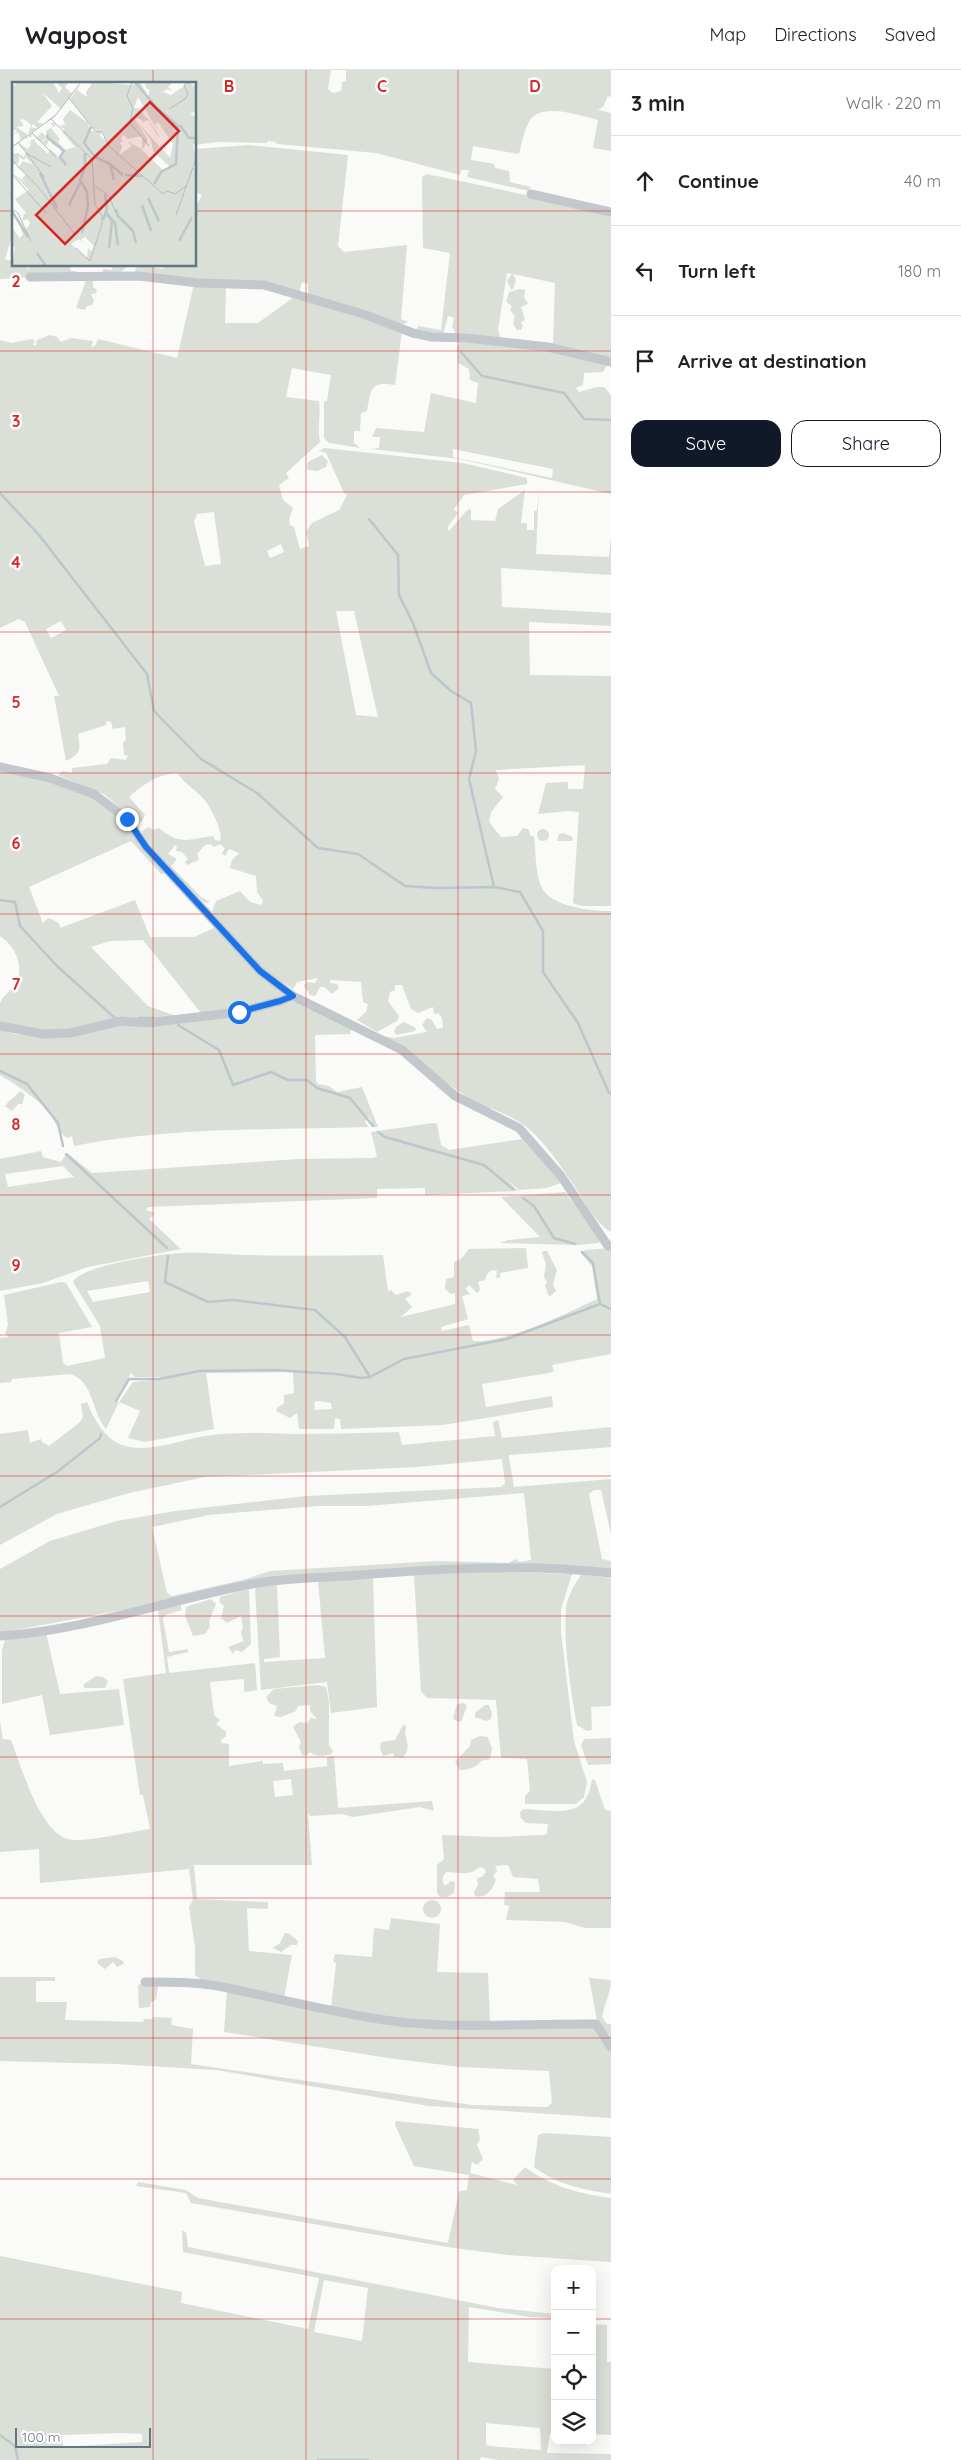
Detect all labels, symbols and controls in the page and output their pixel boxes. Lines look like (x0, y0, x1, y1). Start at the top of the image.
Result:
text: Waypost (25, 20, 128, 50)
text: Map (709, 23, 746, 46)
text: Directions (774, 23, 857, 46)
text: Saved (885, 23, 936, 46)
text: B (224, 76, 234, 96)
text: C (377, 76, 387, 96)
text: D (529, 76, 541, 96)
inset map (12, 82, 196, 266)
text: 3 min (631, 90, 685, 116)
text: Walk · 220 m (846, 93, 941, 113)
icon: ahead (631, 167, 659, 195)
text: Continue (678, 169, 759, 193)
text: 40 m (904, 171, 941, 191)
icon: left (631, 257, 659, 285)
text: Turn left (678, 259, 756, 283)
text: 180 m (898, 261, 941, 281)
text: 2 (11, 271, 21, 291)
icon: arrive (631, 347, 659, 375)
text: Arrive at destination (678, 349, 867, 373)
text: 3 (12, 411, 20, 431)
button: Save (631, 420, 781, 467)
button: Share (791, 420, 941, 467)
text: 4 (11, 552, 21, 572)
text: 5 (11, 692, 21, 712)
route end (116, 808, 139, 831)
text: 6 (12, 833, 21, 853)
text: 7 (12, 974, 21, 994)
route start (228, 1001, 251, 1024)
text: 8 (12, 1114, 21, 1134)
text: 9 (11, 1255, 21, 1275)
map controls (551, 2265, 596, 2445)
button: + (551, 2265, 596, 2310)
button: − (551, 2310, 596, 2355)
button: locate (551, 2355, 596, 2400)
button: layers (551, 2400, 596, 2445)
scale bar (15, 2425, 151, 2448)
text: 100 m (22, 2428, 60, 2446)

